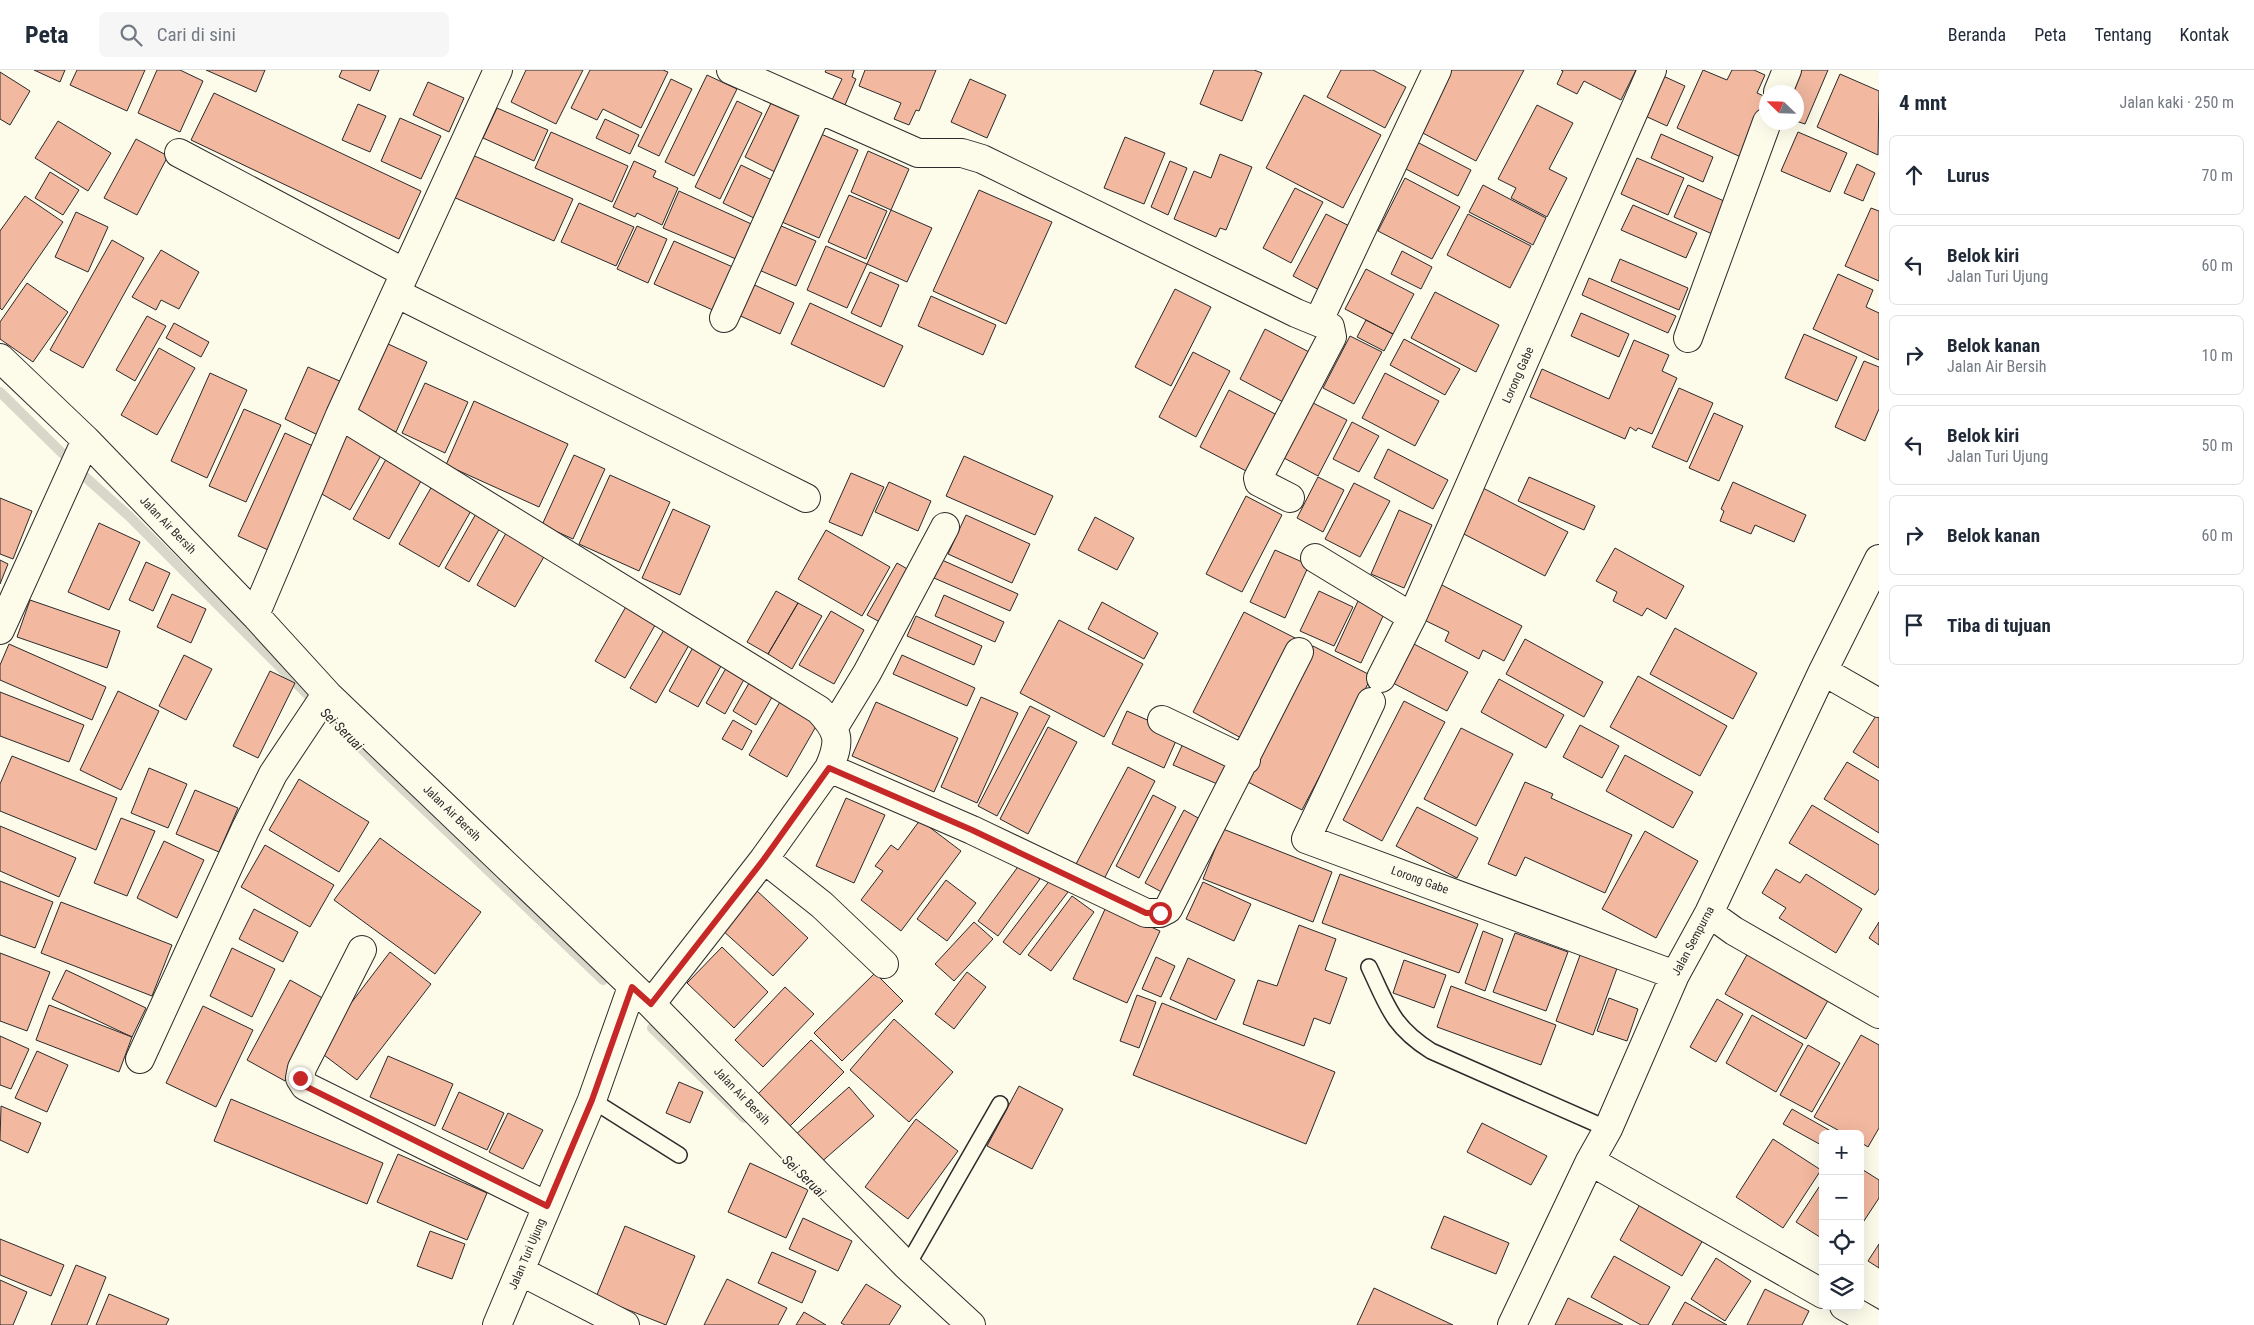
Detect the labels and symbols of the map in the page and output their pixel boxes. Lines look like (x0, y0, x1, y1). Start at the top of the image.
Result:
north arrow (1759, 85, 1804, 130)
street label: Lorong Gabe (1499, 344, 1537, 405)
street label: Jalan Air Bersih (137, 493, 199, 557)
water label: Sei Seruai (317, 704, 367, 754)
street label: Jalan Air Bersih (420, 782, 484, 844)
street label: Lorong Gabe (1389, 863, 1451, 897)
route start (1149, 902, 1172, 925)
street label: Jalan Sempurna (1669, 904, 1717, 978)
street label: Jalan Air Bersih (711, 1064, 773, 1128)
route end (289, 1067, 312, 1090)
water label: Sei Seruai (779, 1152, 829, 1201)
street label: Jalan Turi Ujung (506, 1216, 548, 1292)

